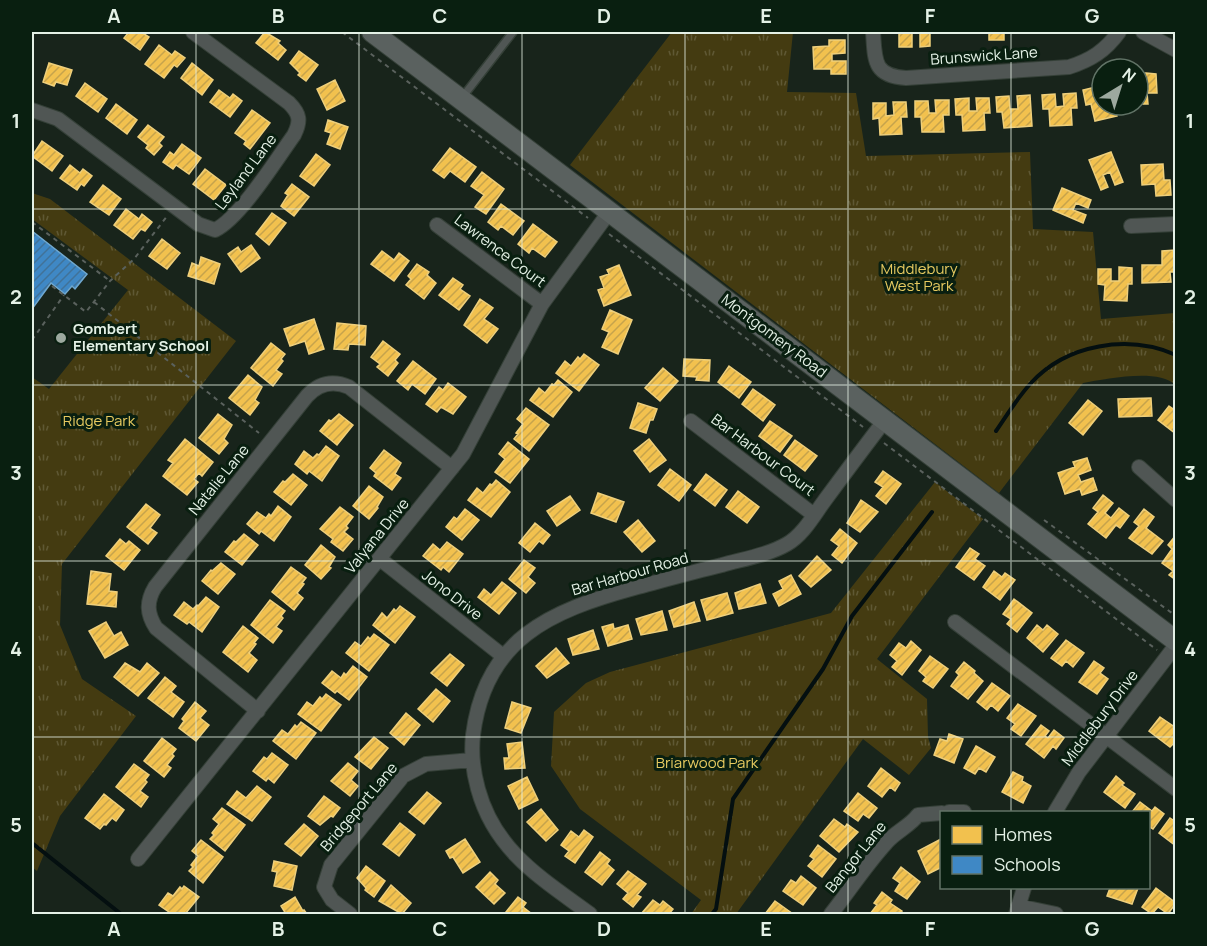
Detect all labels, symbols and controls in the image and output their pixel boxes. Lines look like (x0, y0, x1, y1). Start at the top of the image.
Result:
text: A (107, 2, 121, 29)
text: B (272, 2, 285, 29)
text: C (433, 2, 447, 29)
text: D (597, 2, 611, 29)
text: E (760, 2, 772, 29)
text: F (925, 2, 936, 29)
text: G (1085, 2, 1100, 29)
street label: Brunswick Lane (930, 41, 1038, 70)
north arrow (1090, 57, 1150, 117)
text: N (1118, 63, 1141, 87)
text: 1 (12, 107, 20, 134)
text: 1 (1186, 107, 1194, 134)
street label: Leyland Lane (210, 129, 281, 214)
street label: Lawrence Court (450, 209, 550, 292)
park label: Middlebury West Park (880, 258, 958, 296)
text: 2 (10, 283, 22, 310)
text: 2 (1184, 283, 1196, 310)
street label: Montgomery Road (717, 289, 831, 382)
place label: Gombert Elementary School (73, 318, 209, 356)
marker: Gombert Elementary School (54, 331, 68, 345)
street label: Bar Harbour Court (707, 409, 820, 501)
park label: Ridge Park (63, 410, 136, 431)
street label: Natalie Lane (184, 440, 254, 519)
text: 3 (10, 459, 22, 486)
text: 3 (1184, 459, 1196, 486)
street label: Valyana Drive (340, 493, 414, 578)
street label: Bar Harbour Road (569, 547, 691, 600)
street label: Jono Drive (418, 564, 487, 625)
text: 4 (10, 635, 22, 662)
text: 4 (1184, 635, 1196, 662)
street label: Middlebury Drive (1057, 665, 1143, 770)
park label: Briarwood Park (656, 752, 759, 773)
street label: Bridgeport Lane (315, 758, 402, 856)
text: 5 (10, 811, 22, 838)
legend (940, 811, 1150, 889)
text: 5 (1184, 811, 1196, 838)
street label: Bangor Lane (820, 816, 891, 897)
text: Homes (994, 822, 1052, 846)
text: Schools (994, 852, 1061, 876)
text: A (107, 915, 121, 942)
text: B (272, 915, 285, 942)
text: C (433, 915, 447, 942)
text: D (597, 915, 611, 942)
text: E (760, 915, 772, 942)
text: F (925, 915, 936, 942)
text: G (1085, 915, 1100, 942)

